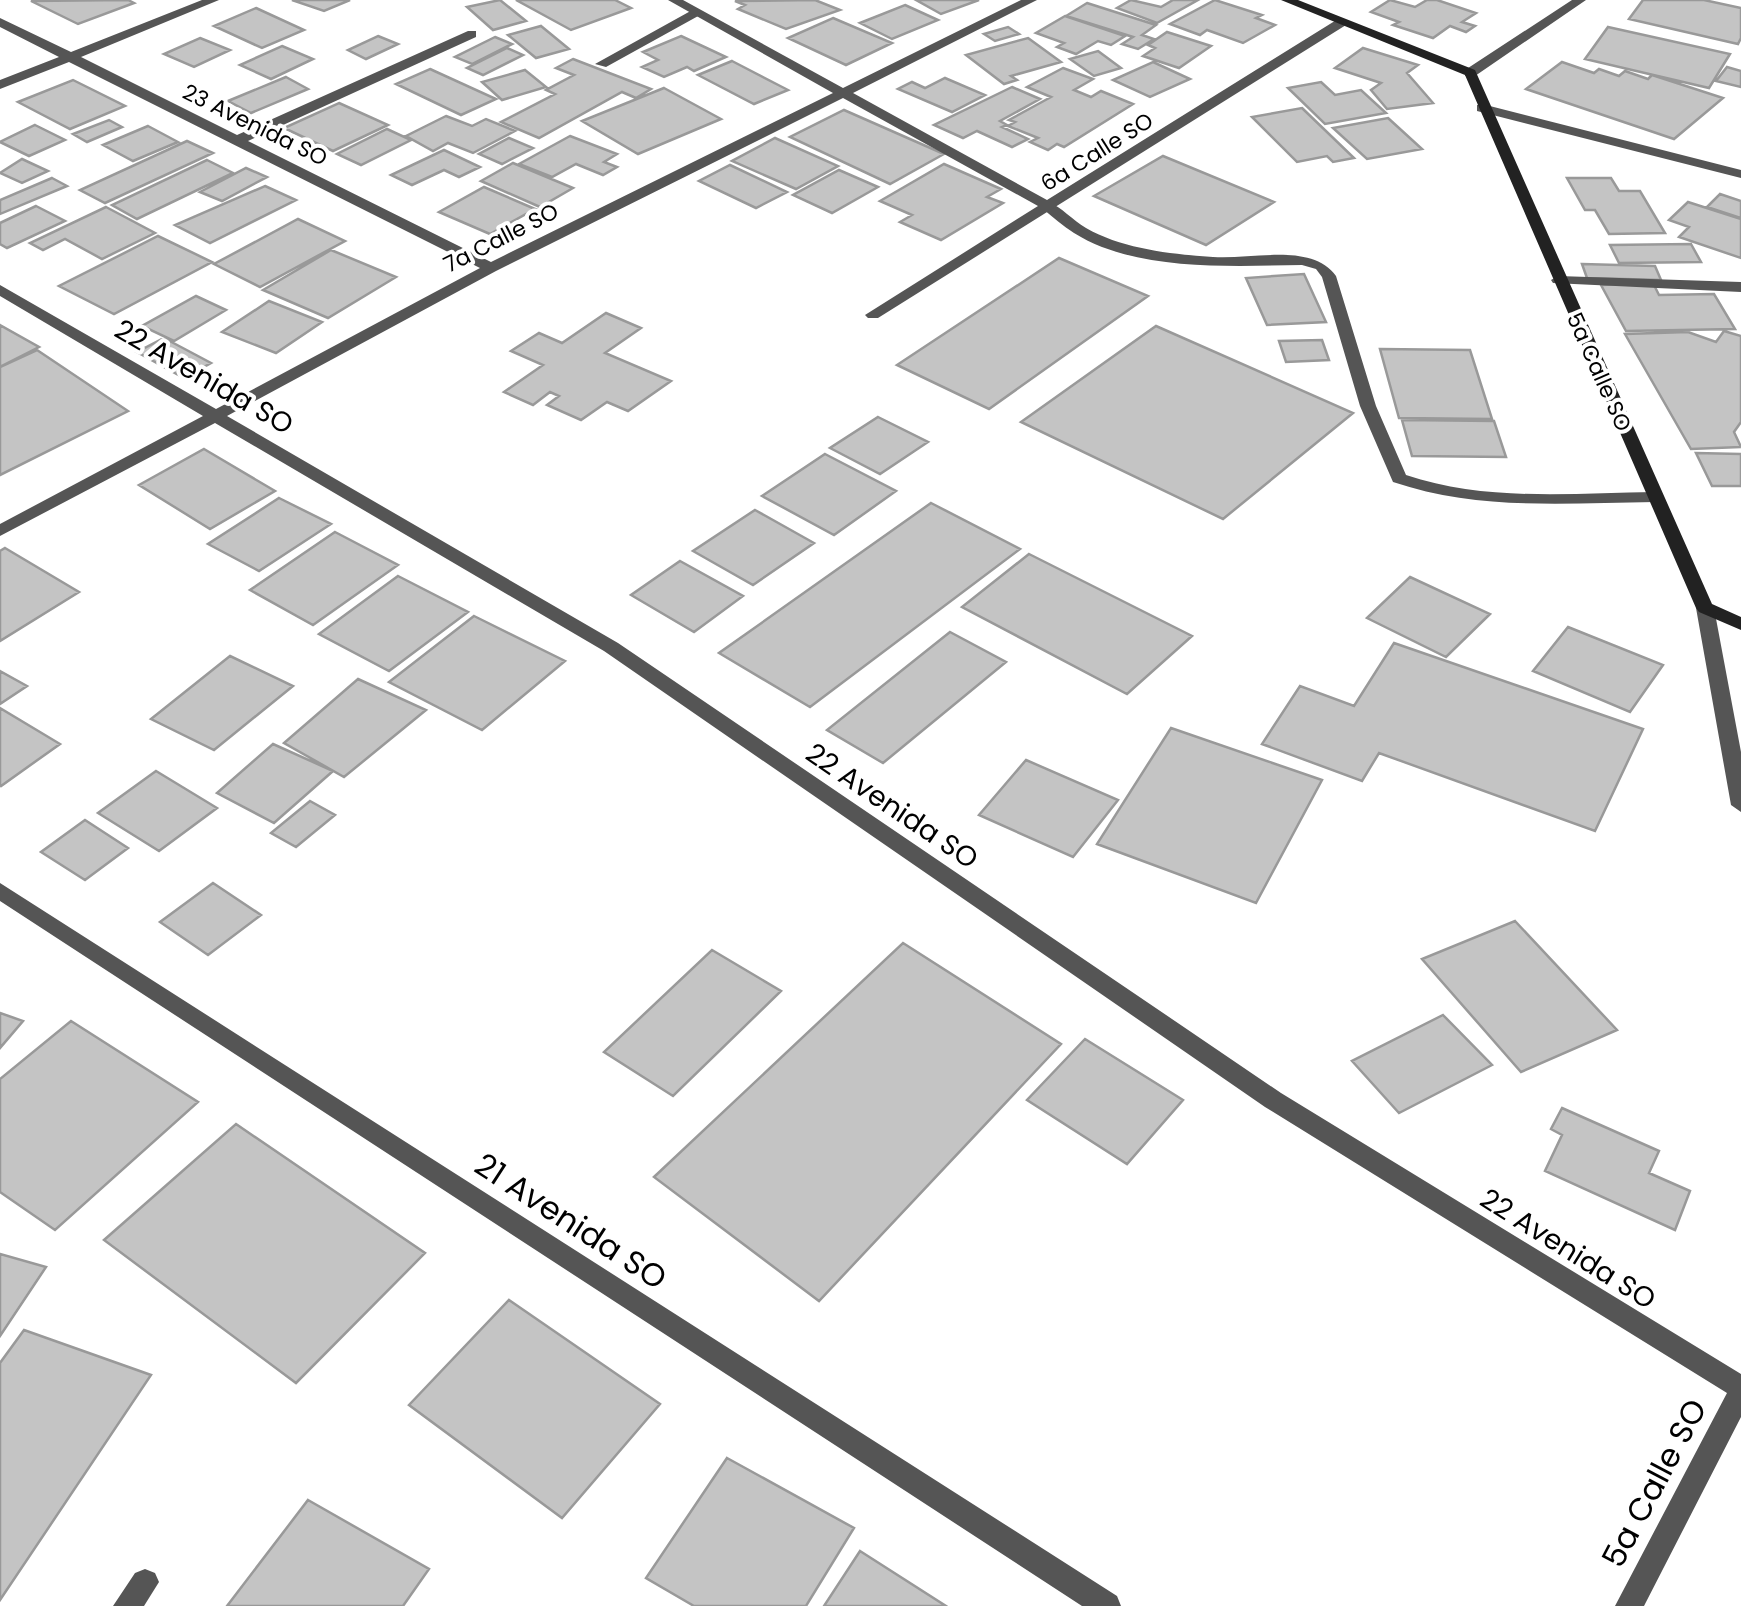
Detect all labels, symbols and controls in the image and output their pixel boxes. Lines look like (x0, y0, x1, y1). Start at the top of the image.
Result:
street label: 23 Avenida SO (177, 77, 333, 173)
street label: 6a Calle SO (1035, 105, 1159, 199)
street label: 7a Calle SO (438, 196, 564, 280)
street label: 5a Calle SO (1559, 308, 1639, 436)
street label: 22 Avenida SO (108, 310, 300, 444)
street label: 22 Avenida SO (798, 734, 986, 878)
street label: 21 Avenida SO (466, 1142, 676, 1300)
street label: 22 Avenida SO (1473, 1179, 1663, 1319)
street label: 5a Calle SO (1591, 1391, 1717, 1575)

